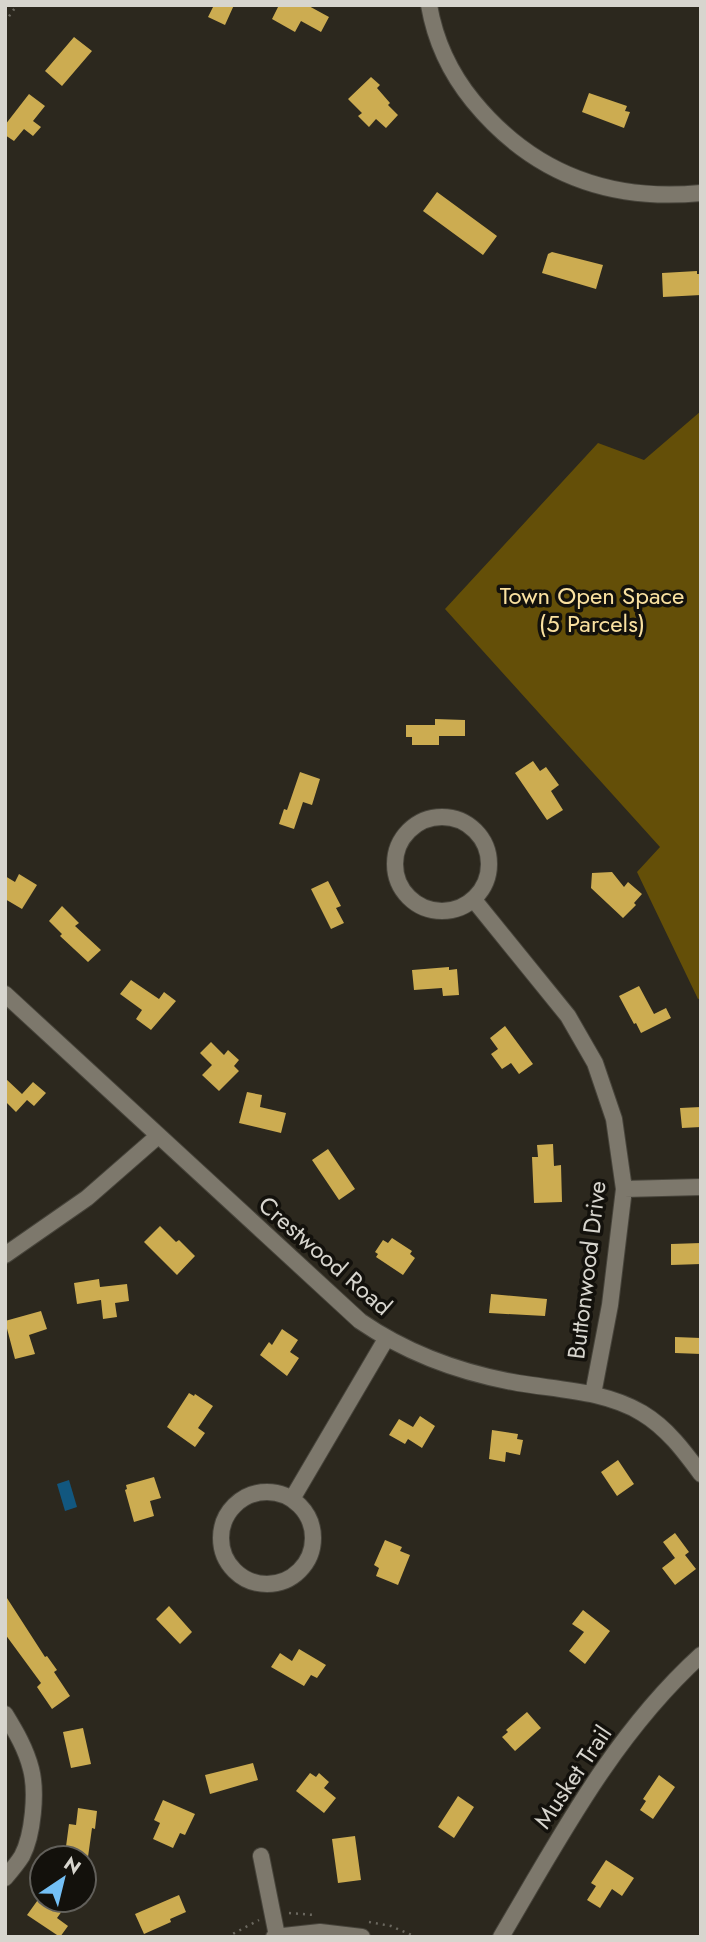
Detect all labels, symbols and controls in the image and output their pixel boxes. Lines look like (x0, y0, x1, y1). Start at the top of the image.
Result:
park label: Town Open Space (5 Parcels) (500, 578, 684, 641)
street label: Buttonwood Drive (558, 1179, 615, 1361)
street label: Crestwood Road (251, 1188, 400, 1324)
street label: Musket Trail (525, 1718, 620, 1835)
north arrow (28, 1844, 98, 1914)
text: N (59, 1850, 86, 1881)

